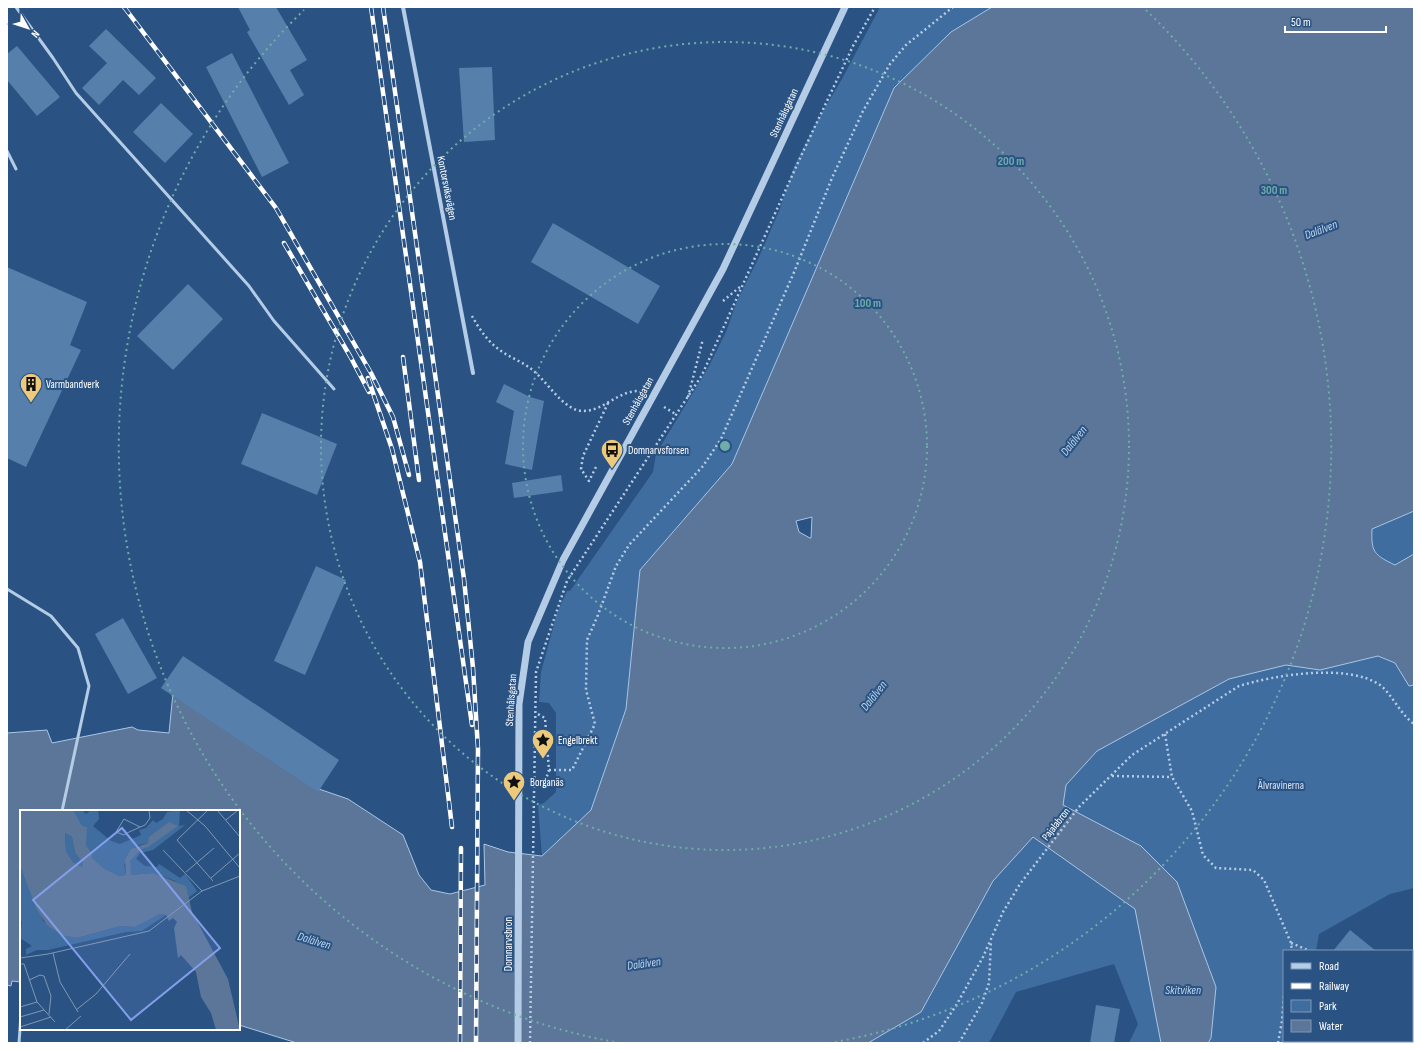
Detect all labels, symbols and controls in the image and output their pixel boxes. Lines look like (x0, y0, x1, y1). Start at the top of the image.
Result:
north arrow (8, 8, 48, 48)
scale bar (1285, 8, 1386, 34)
text: 50 m (1291, 15, 1311, 30)
text: N (28, 28, 42, 40)
street label: Stenhålsgatan (767, 86, 801, 140)
text: 200 m (998, 154, 1024, 169)
street label: Kontorsviksvägen (434, 155, 460, 221)
text: 300 m (1261, 183, 1287, 198)
water label: Dalälven (1302, 217, 1340, 243)
text: 100 m (855, 296, 881, 311)
building icon: Varmbandverk (18, 371, 44, 404)
street label: Stenhålsgatan (620, 375, 657, 427)
place label: Varmbandverk (46, 378, 100, 391)
water label: Dalälven (1058, 423, 1090, 459)
bus stop icon: Domnarvsforsen (599, 437, 625, 470)
centre of rings (718, 439, 732, 453)
place label: Domnarvsforsen (628, 444, 689, 457)
street label: Stenhålsgatan (503, 673, 519, 727)
water label: Dalälven (858, 678, 890, 714)
place icon: Engelbrekt (530, 727, 556, 760)
place label: Engelbrekt (558, 734, 598, 747)
place icon: Borganäs (501, 769, 527, 802)
place label: Borganäs (530, 776, 564, 789)
park label: Älvravinerna (1257, 779, 1304, 792)
street label: Pajalabron (1039, 805, 1073, 843)
inset map (20, 810, 240, 1030)
street label: Domnarvsbron (502, 917, 515, 971)
water label: Dalälven (296, 929, 332, 953)
legend (1283, 950, 1413, 1042)
water label: Dalälven (626, 954, 662, 974)
text: Road (1319, 959, 1339, 974)
text: Railway (1319, 979, 1350, 994)
water label: Skitviken (1165, 983, 1201, 998)
text: Park (1319, 999, 1337, 1014)
text: Water (1319, 1019, 1343, 1034)

